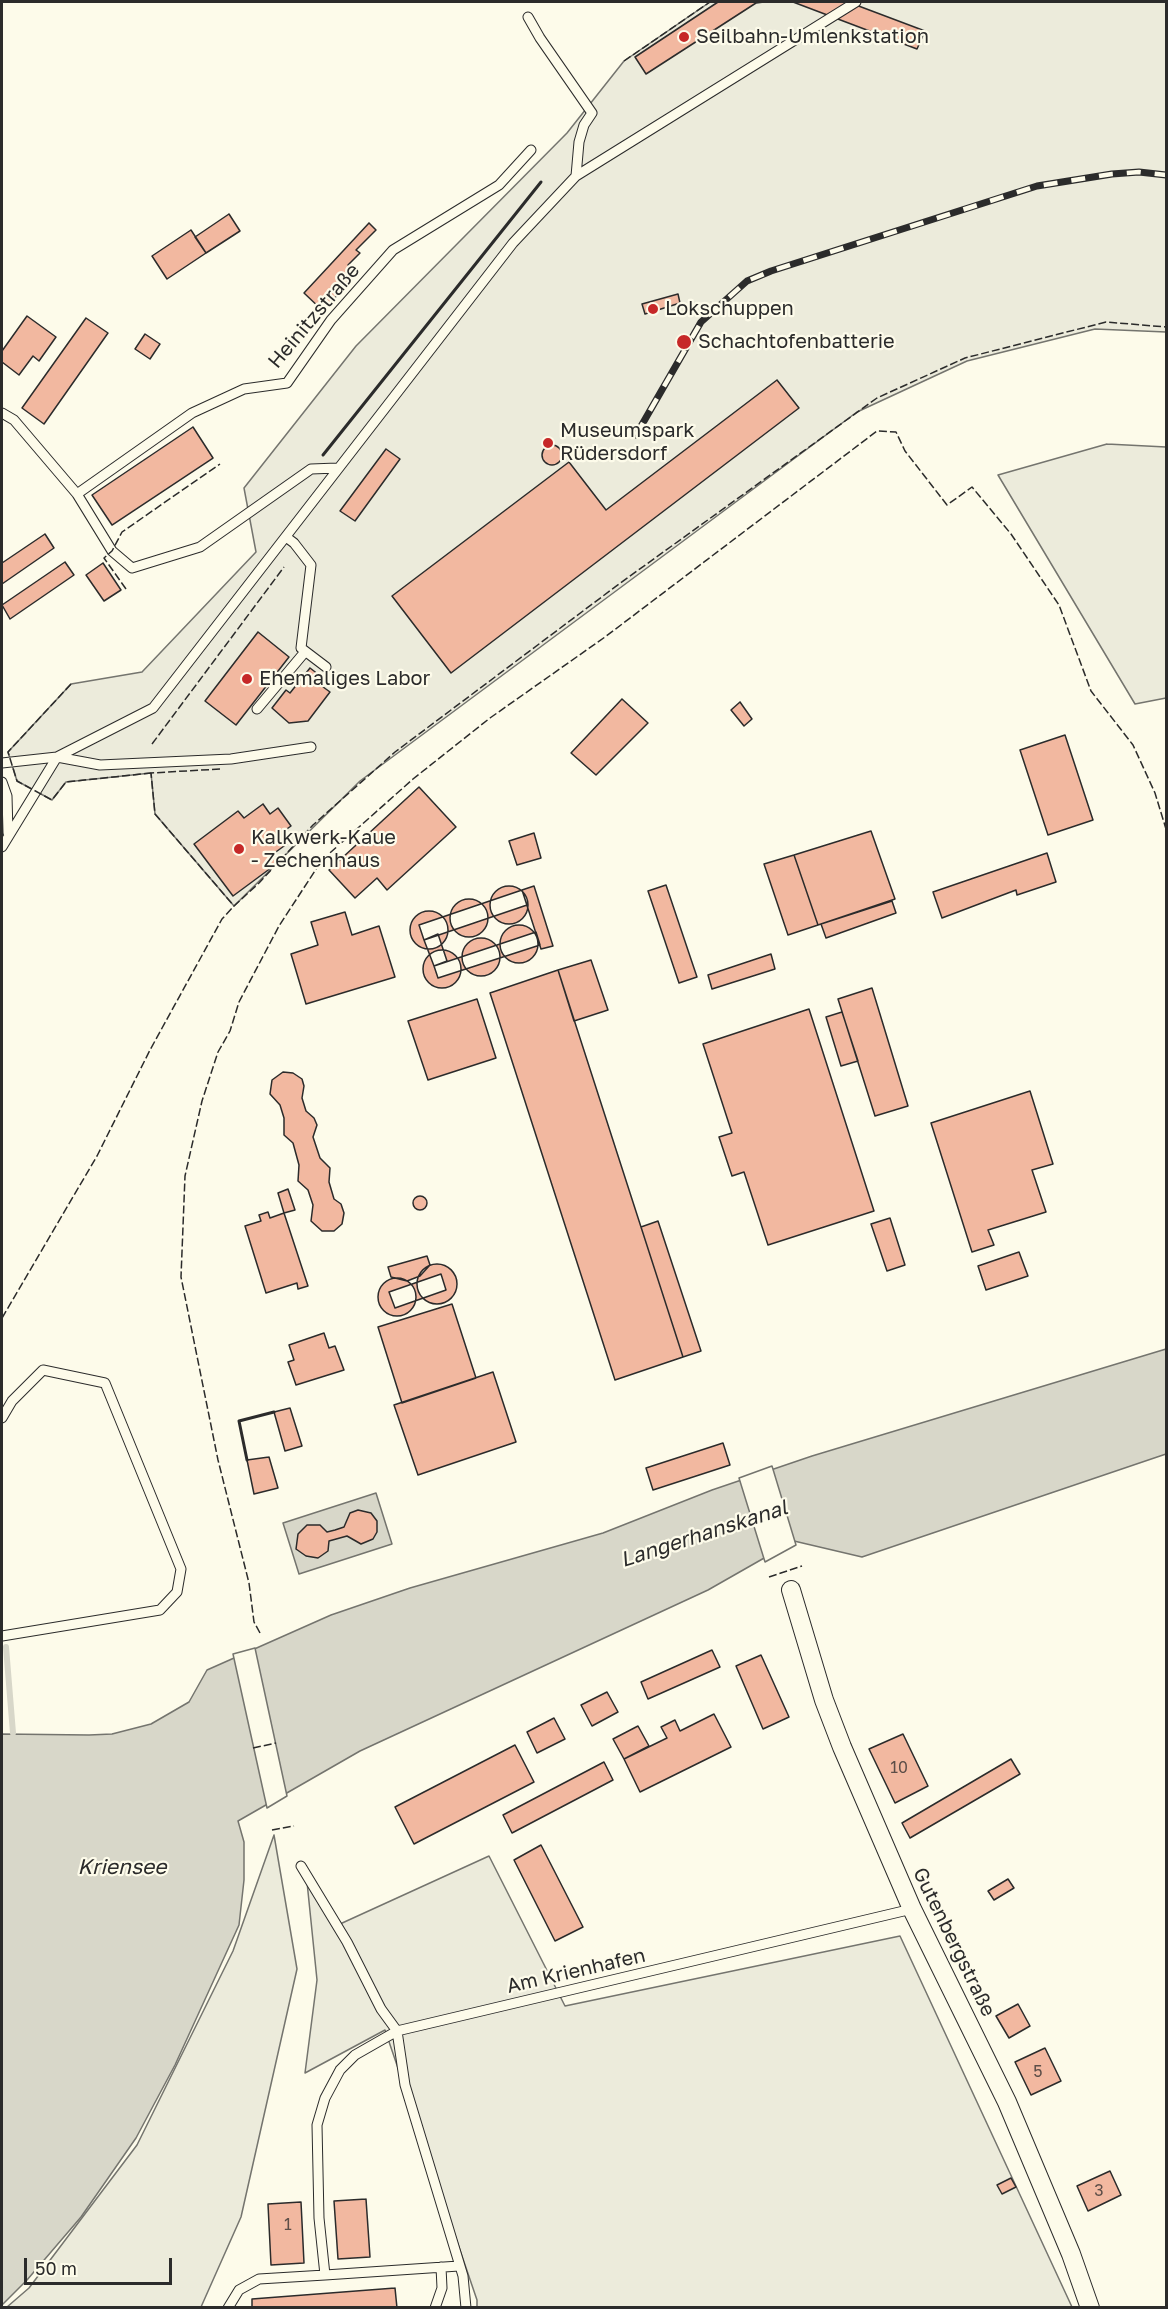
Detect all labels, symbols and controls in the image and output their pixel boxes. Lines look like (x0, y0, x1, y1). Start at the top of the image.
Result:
place label: Seilbahn-Umlenkstation (696, 25, 929, 49)
marker: Seilbahn-Umlenkstation (677, 30, 691, 44)
street label: Heinitzstraße (263, 259, 365, 373)
place label: Lokschuppen (665, 297, 794, 321)
marker: Lokschuppen (646, 302, 660, 316)
place label: Schachtofenbatterie (698, 330, 895, 354)
marker: Schachtofenbatterie (675, 333, 693, 351)
place label: Museumspark Rüdersdorf (560, 419, 695, 466)
marker: Museumspark Rüdersdorf (541, 436, 555, 450)
place label: Ehemaliges Labor (259, 667, 430, 691)
marker: Ehemaliges Labor (240, 672, 254, 686)
place label: Kalkwerk-Kaue - Zechenhaus (251, 826, 396, 873)
marker: Kalkwerk-Kaue - Zechenhaus (232, 842, 246, 856)
water label: Langerhanskanal (617, 1495, 791, 1573)
house number: 10 (890, 1758, 908, 1778)
water label: Kriensee (78, 1854, 166, 1880)
street label: Gutenbergstraße (908, 1864, 1000, 2020)
street label: Am Krienhafen (504, 1943, 648, 1999)
house number: 5 (1033, 2062, 1043, 2082)
house number: 3 (1094, 2181, 1104, 2201)
house number: 1 (284, 2215, 292, 2235)
scale bar (27, 2246, 176, 2284)
text: 50 m (35, 2257, 77, 2279)

